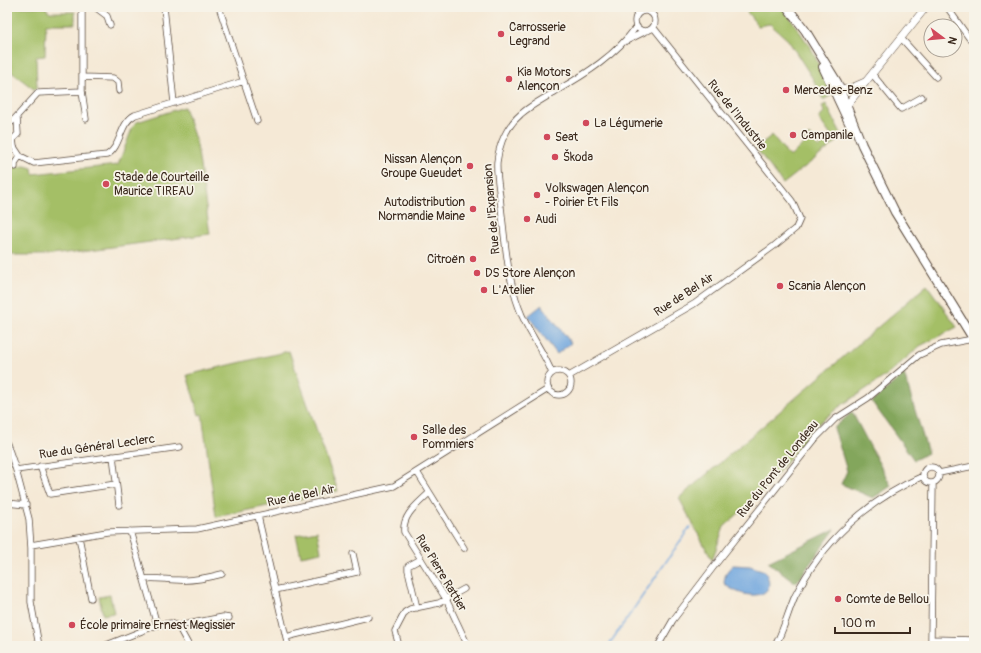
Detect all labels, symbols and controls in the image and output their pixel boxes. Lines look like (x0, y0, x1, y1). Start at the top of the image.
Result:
north arrow (923, 18, 963, 58)
place label: Carrosserie Legrand (509, 20, 566, 49)
marker: Carrosserie Legrand (496, 29, 506, 39)
text: N (945, 35, 959, 47)
place label: Kia Motors Alençon (517, 65, 571, 94)
marker: Kia Motors Alençon (504, 74, 514, 84)
street label: Rue de l'Industrie (704, 77, 770, 153)
place label: Mercedes-Benz (794, 83, 873, 98)
marker: Mercedes-Benz (781, 85, 791, 95)
place label: La Légumerie (594, 116, 663, 131)
marker: La Légumerie (581, 118, 591, 128)
place label: Campanile (801, 128, 853, 143)
place label: Seat (555, 130, 578, 145)
marker: Campanile (788, 130, 798, 140)
marker: Seat (542, 132, 552, 142)
place label: Škoda (563, 149, 593, 165)
place label: Nissan Alençon Groupe Gueudet (381, 152, 462, 181)
marker: Škoda (550, 152, 560, 162)
marker: Nissan Alençon Groupe Gueudet (465, 161, 475, 171)
street label: Rue de l'Expansion (481, 163, 503, 255)
place label: Stade de Courteille Maurice TIREAU (114, 170, 209, 199)
marker: Stade de Courteille Maurice TIREAU (101, 179, 111, 189)
place label: Volkswagen Alençon - Poirier Et Fils (545, 181, 649, 210)
marker: Volkswagen Alençon - Poirier Et Fils (532, 190, 542, 200)
place label: Autodistribution Normandie Maine (378, 195, 465, 224)
marker: Autodistribution Normandie Maine (468, 204, 478, 214)
place label: Audi (535, 212, 556, 227)
marker: Audi (522, 214, 532, 224)
place label: Citroën (427, 252, 465, 267)
marker: Citroën (468, 254, 478, 264)
place label: DS Store Alençon (485, 266, 576, 281)
marker: DS Store Alençon (472, 268, 482, 278)
street label: Rue de Bel Air (651, 270, 717, 320)
place label: Scania Alençon (788, 279, 866, 294)
marker: Scania Alençon (775, 281, 785, 291)
place label: L'Atelier (492, 283, 536, 298)
marker: L'Atelier (479, 285, 489, 295)
street label: Rue du Pont de Londeau (734, 417, 822, 521)
place label: Salle des Pommiers (422, 423, 474, 452)
street label: Rue du Général Leclerc (38, 431, 156, 463)
marker: Salle des Pommiers (409, 432, 419, 442)
street label: Rue de Bel Air (266, 481, 337, 510)
street label: Rue Pierre Rattier (412, 532, 470, 615)
place label: Comte de Bellou (846, 592, 929, 607)
marker: Comte de Bellou (833, 594, 843, 604)
scale bar (835, 609, 910, 635)
text: 100 m (841, 616, 876, 631)
place label: École primaire Ernest Megissier (80, 617, 236, 633)
marker: École primaire Ernest Megissier (67, 620, 77, 630)

